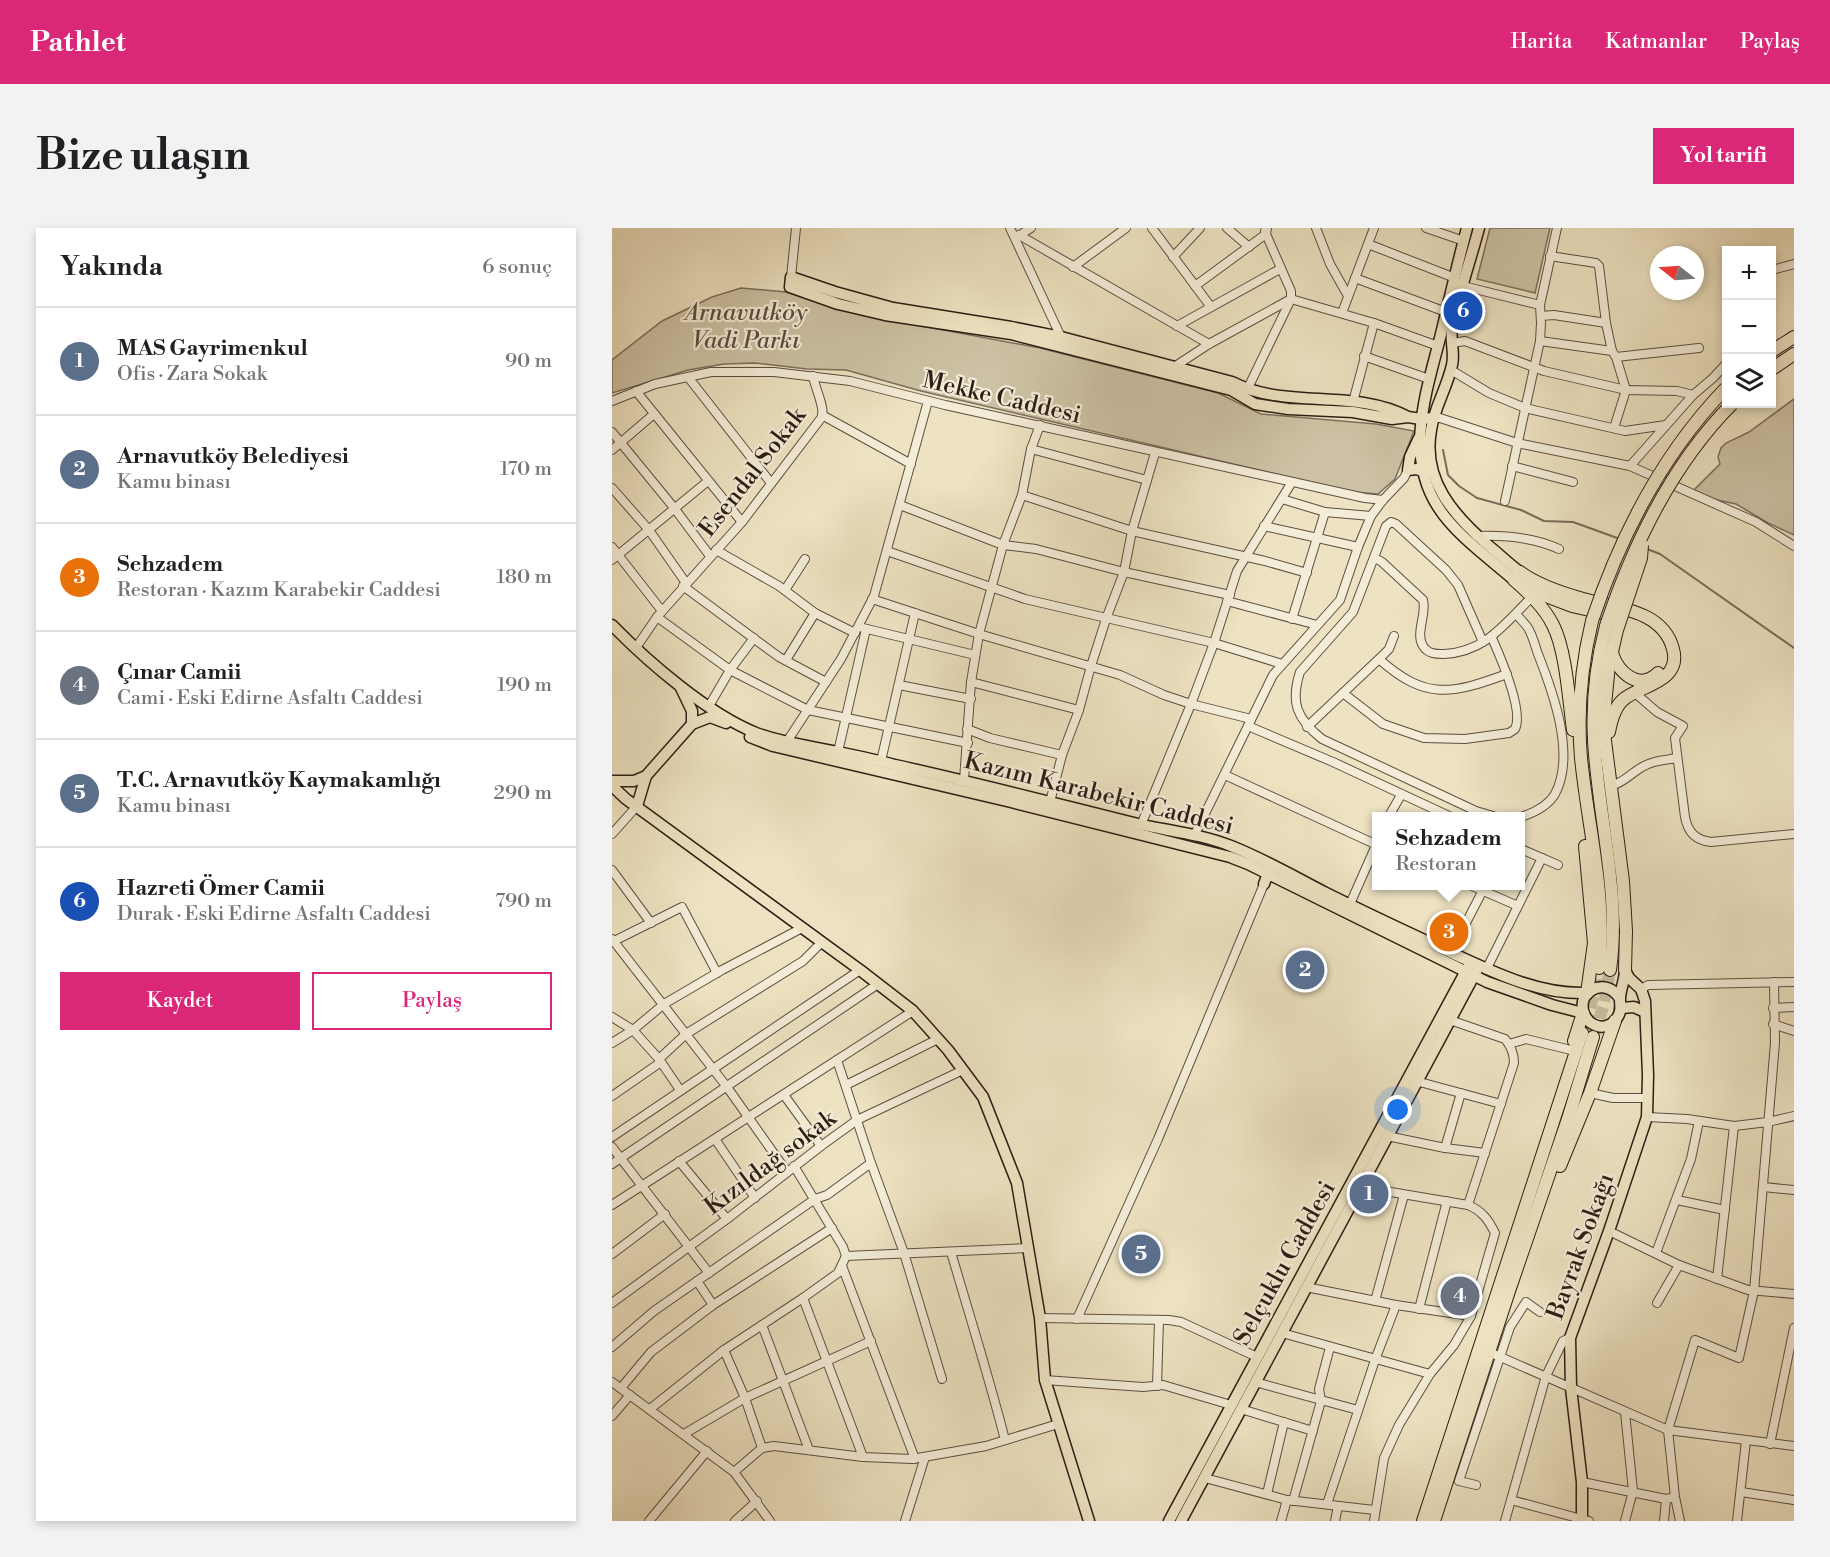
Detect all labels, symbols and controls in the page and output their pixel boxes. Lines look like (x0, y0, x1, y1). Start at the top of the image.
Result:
text: Pathlet (30, 25, 126, 60)
text: Harita (1510, 29, 1572, 55)
text: Katmanlar (1605, 29, 1707, 55)
text: Paylaş (1740, 29, 1800, 55)
button: Yol tarifi (1653, 128, 1794, 184)
text: Bize ulaşın (36, 130, 250, 183)
north arrow (1650, 246, 1704, 300)
map controls (1722, 246, 1776, 408)
button: + (1722, 246, 1776, 300)
text: Yakında (60, 251, 163, 283)
text: 6 sonuç (482, 255, 552, 280)
pin: 6 (1444, 288, 1482, 334)
park label: Arnavutköy Vadi Parkı (682, 298, 808, 356)
button: − (1722, 300, 1776, 354)
text: MAS Gayrimenkul (117, 335, 308, 362)
text: 1 (75, 349, 84, 374)
text: 90 m (505, 349, 552, 374)
button: layers (1722, 354, 1776, 408)
text: Ofis · Zara Sokak (117, 362, 267, 387)
street label: Mekke Caddesi (920, 365, 1084, 431)
street label: Esendal Sokak (693, 401, 814, 544)
text: Arnavutköy Belediyesi (117, 443, 349, 470)
text: 2 (73, 457, 86, 482)
text: 170 m (500, 457, 552, 482)
text: Kamu binası (117, 470, 231, 495)
text: Sehzadem (117, 551, 223, 578)
text: 3 (73, 565, 86, 590)
text: 180 m (497, 565, 552, 590)
text: Restoran · Kazım Karabekir Caddesi (117, 578, 441, 603)
text: Çınar Camii (117, 659, 241, 686)
text: 4 (73, 673, 86, 698)
text: 190 m (497, 673, 552, 698)
text: Cami · Eski Edirne Asfaltı Caddesi (117, 686, 423, 711)
street label: Kazım Karabekir Caddesi (961, 746, 1237, 842)
text: T.C. Arnavutköy Kaymakamlığı (117, 767, 441, 794)
text: 5 (73, 781, 86, 806)
text: 290 m (494, 781, 552, 806)
text: Kamu binası (117, 794, 231, 819)
popup (1372, 812, 1525, 890)
text: Sehzadem (1395, 825, 1502, 852)
text: Restoran (1395, 852, 1477, 877)
text: Hazreti Ömer Camii (117, 875, 325, 902)
text: 6 (73, 889, 86, 914)
text: 790 m (495, 889, 552, 914)
text: Durak · Eski Edirne Asfaltı Caddesi (117, 902, 431, 927)
pin: 3 (1430, 910, 1468, 954)
pin: 2 (1286, 948, 1324, 992)
button: Kaydet (60, 972, 300, 1030)
button: Paylaş (312, 972, 552, 1030)
your location (1383, 1095, 1412, 1124)
street label: Kızıldağ sokak (699, 1103, 844, 1222)
street label: Bayrak Sokağı (1540, 1169, 1621, 1325)
pin: 1 (1350, 1172, 1389, 1216)
street label: Selçuklu Caddesi (1227, 1176, 1343, 1351)
pin: 5 (1122, 1232, 1160, 1276)
pin: 4 (1440, 1274, 1480, 1318)

